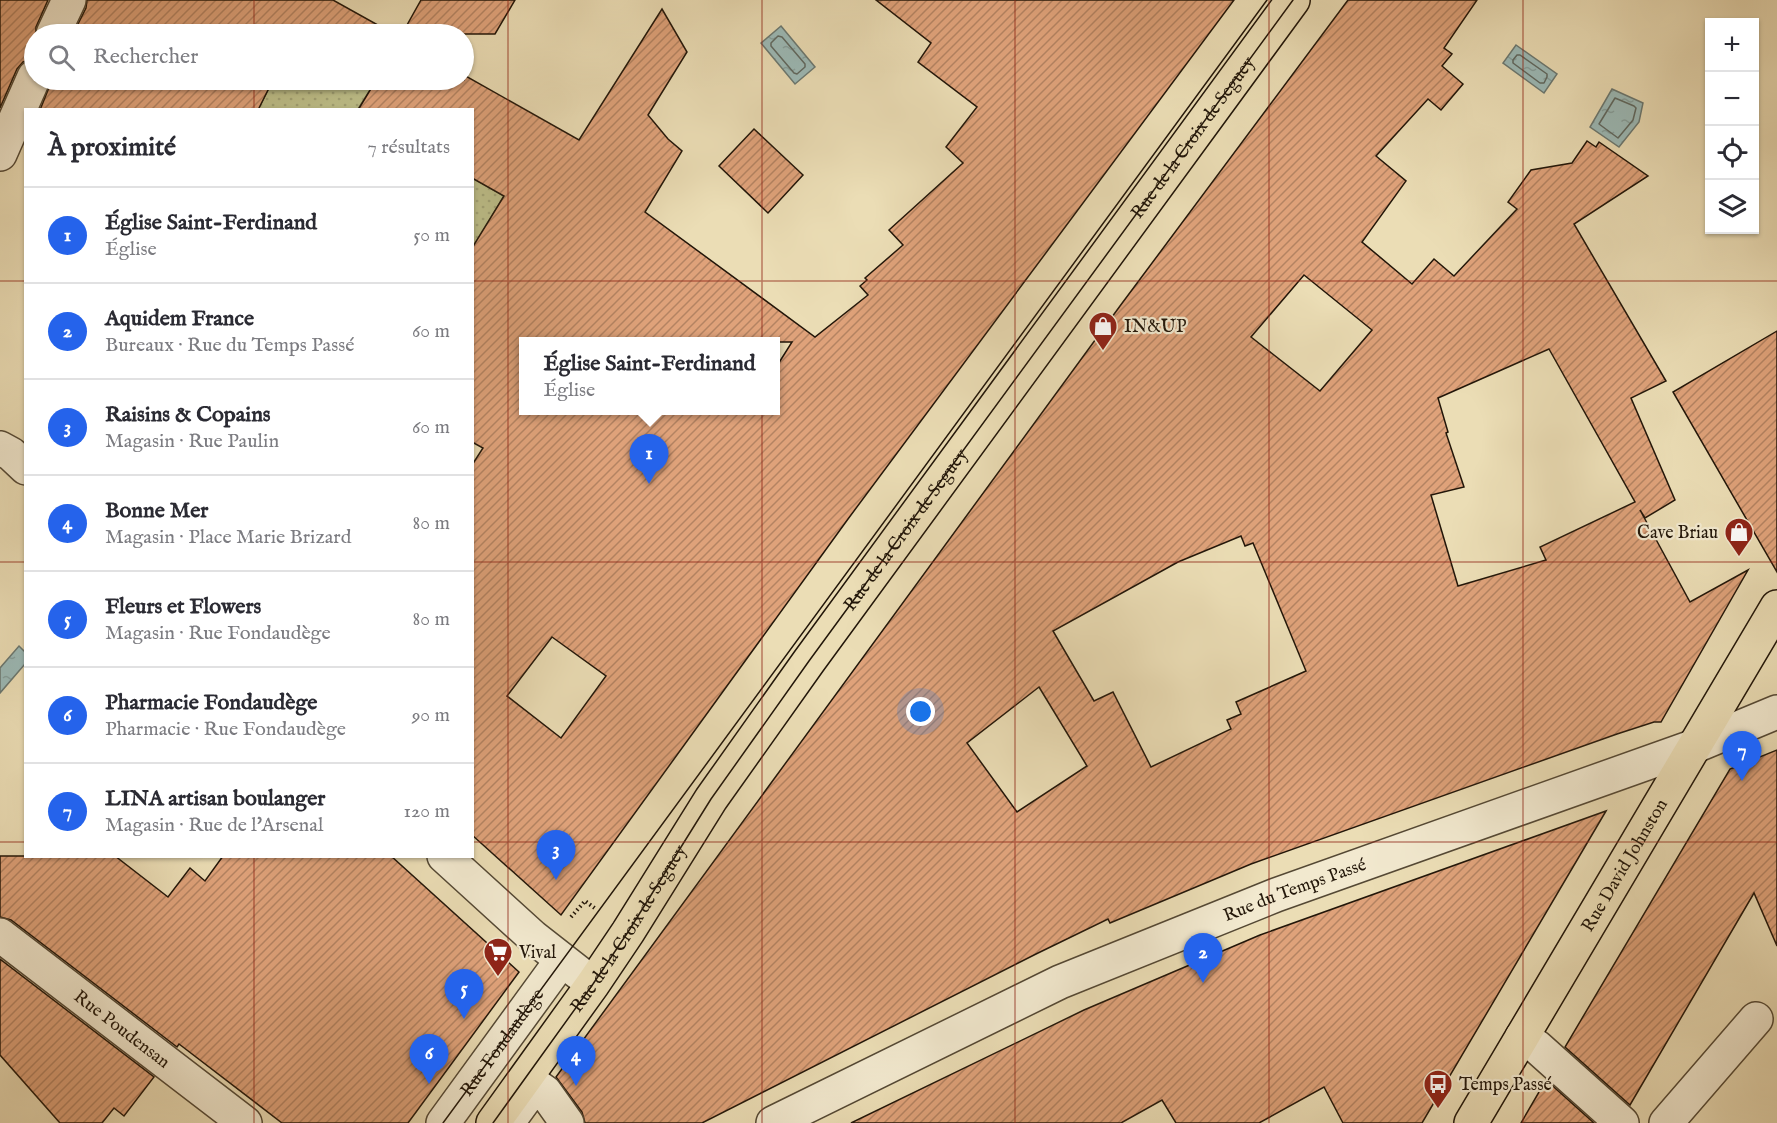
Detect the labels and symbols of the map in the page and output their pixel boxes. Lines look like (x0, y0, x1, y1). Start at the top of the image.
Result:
street label: Rue de la Croix de Seguey (1127, 52, 1261, 224)
shop icon: IN&UP (1087, 310, 1119, 352)
place label: IN&UP (1124, 316, 1187, 339)
pin: 1 (630, 434, 668, 484)
street label: Rue de la Croix de Seguey (839, 444, 974, 616)
shop icon: Cave Briau (1723, 516, 1755, 558)
place label: Cave Briau (1637, 522, 1718, 545)
your location (906, 697, 935, 726)
pin: 7 (1722, 732, 1762, 781)
street label: Rue David Johnston (1577, 795, 1674, 936)
pin: 3 (536, 830, 576, 880)
street label: Rue de la Croix de Seguey (566, 841, 693, 1018)
street label: Rue du Temps Passé (1220, 854, 1370, 928)
pin: 2 (1184, 934, 1222, 983)
supermarket icon: Vival (482, 936, 514, 978)
place label: Vival (518, 942, 556, 965)
pin: 5 (444, 970, 484, 1019)
street label: Rue Fondaudège (456, 984, 550, 1102)
street label: Rue Poudensan (68, 986, 174, 1074)
pin: 6 (410, 1034, 448, 1084)
pin: 4 (556, 1036, 596, 1086)
bus stop icon: Temps Passé (1422, 1068, 1454, 1110)
place label: Temps Passé (1459, 1074, 1552, 1097)

